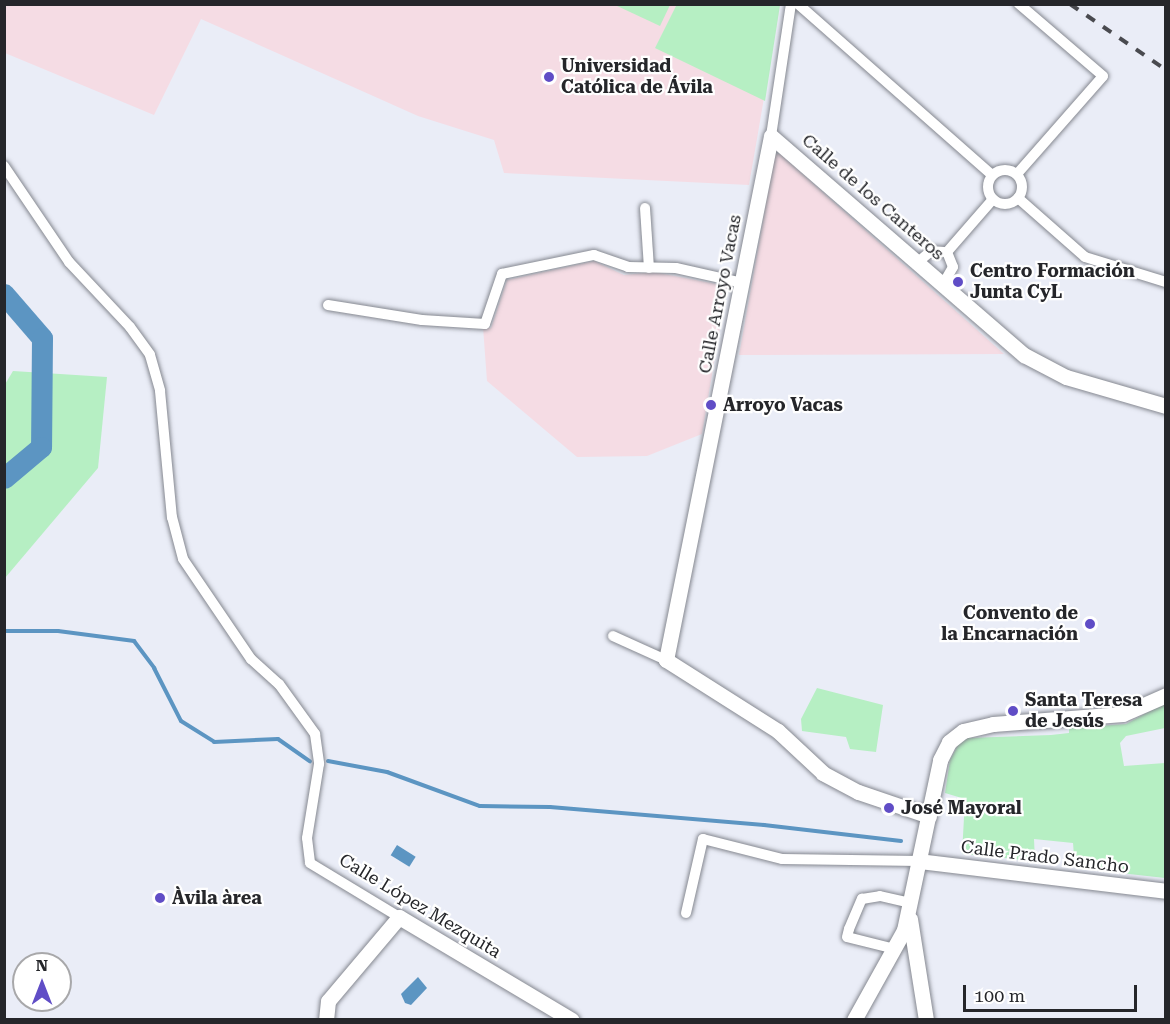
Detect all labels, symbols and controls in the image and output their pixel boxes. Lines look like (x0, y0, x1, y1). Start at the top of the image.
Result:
place label: Universidad Católica de Ávila (561, 56, 713, 98)
marker: Universidad Católica de Ávila (542, 70, 556, 84)
street label: Calle de los Canteros (797, 129, 949, 265)
street label: Calle Arroyo Vacas (694, 213, 746, 375)
place label: Centro Formación Junta CyL (970, 261, 1135, 304)
marker: Centro Formación Junta CyL (951, 275, 965, 289)
place label: Arroyo Vacas (723, 394, 843, 416)
marker: Arroyo Vacas (704, 398, 718, 412)
place label: Convento de la Encarnación (941, 603, 1078, 646)
marker: Convento de la Encarnación (1083, 617, 1097, 631)
place label: Santa Teresa de Jesús (1025, 690, 1142, 732)
marker: Santa Teresa de Jesús (1006, 704, 1020, 718)
place label: José Mayoral (901, 797, 1022, 819)
marker: José Mayoral (882, 801, 896, 815)
street label: Calle Prado Sancho (960, 836, 1130, 878)
street label: Calle López Mezquita (335, 849, 505, 963)
place label: Àvila àrea (172, 887, 262, 909)
marker: Àvila àrea (153, 891, 167, 905)
north arrow (12, 952, 72, 1012)
text: N (36, 956, 48, 975)
scale bar (966, 973, 1140, 1011)
text: 100 m (974, 985, 1025, 1006)

